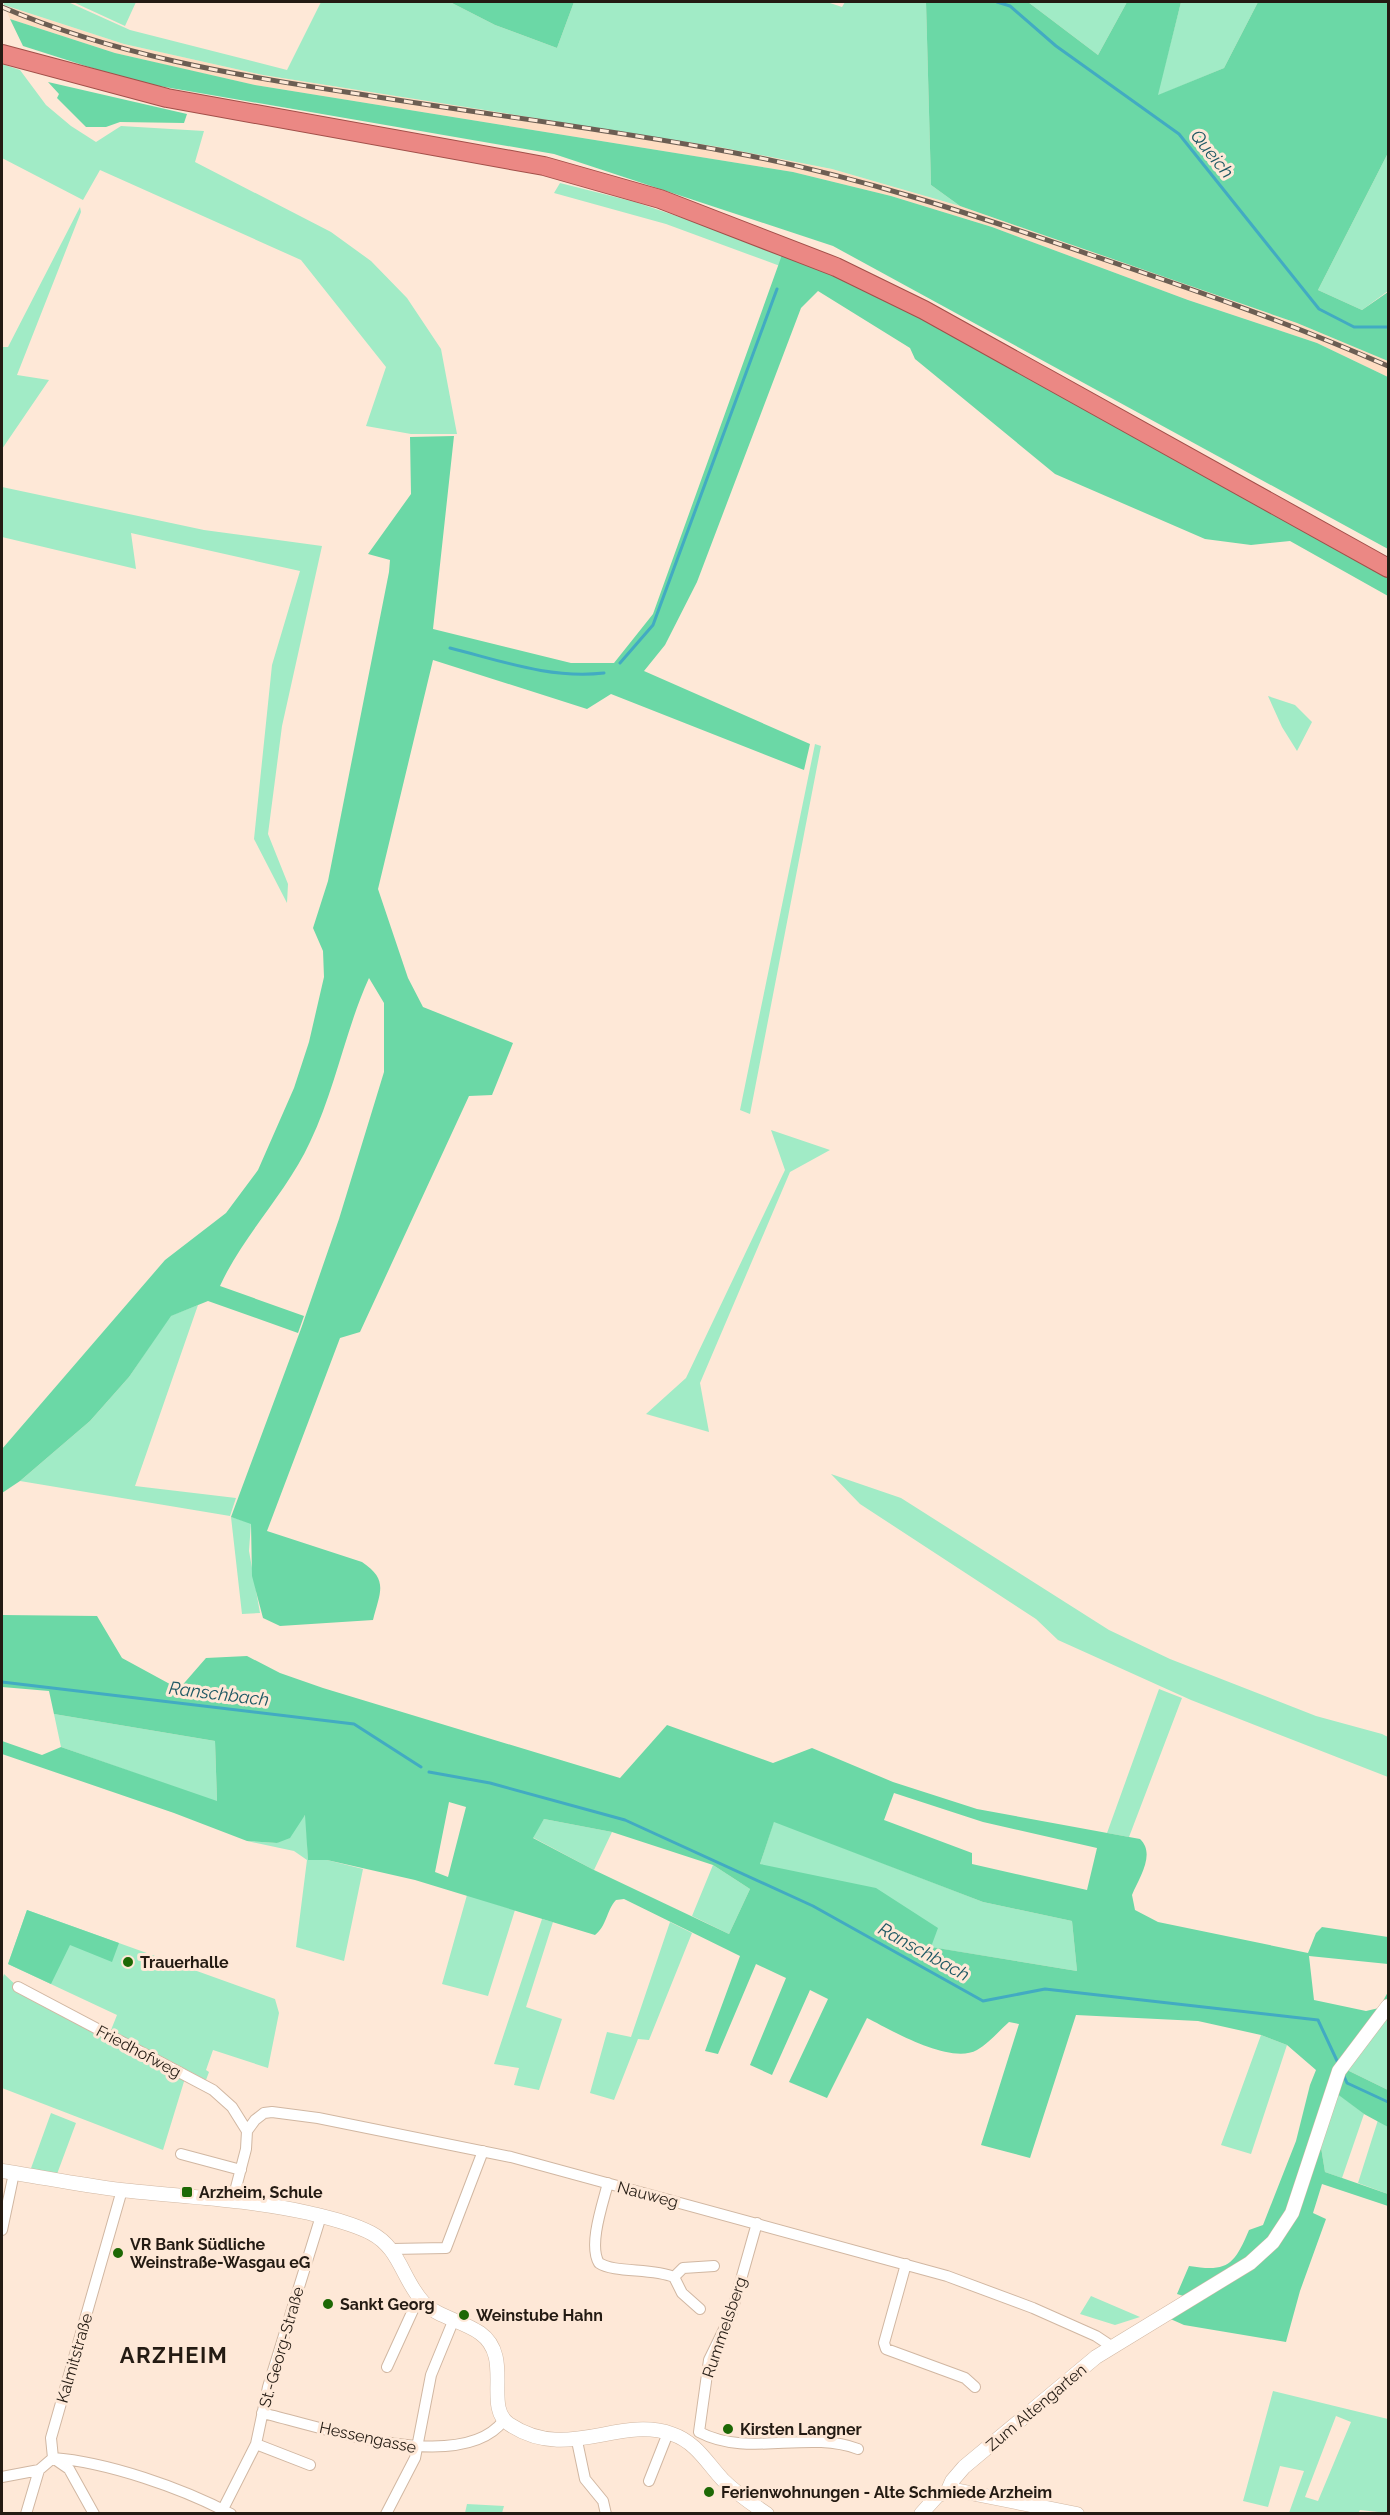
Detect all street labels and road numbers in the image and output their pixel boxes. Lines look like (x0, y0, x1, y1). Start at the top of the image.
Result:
street label: Friedhofweg (93, 2021, 184, 2082)
street label: Nauweg (615, 2177, 681, 2212)
street label: Rummelsberg (698, 2274, 751, 2380)
street label: St.-Georg-Straße (255, 2285, 308, 2410)
street label: Kalmitstraße (53, 2311, 96, 2405)
street label: Zum Altengarten (982, 2360, 1090, 2455)
street label: Hessengasse (318, 2418, 418, 2457)

